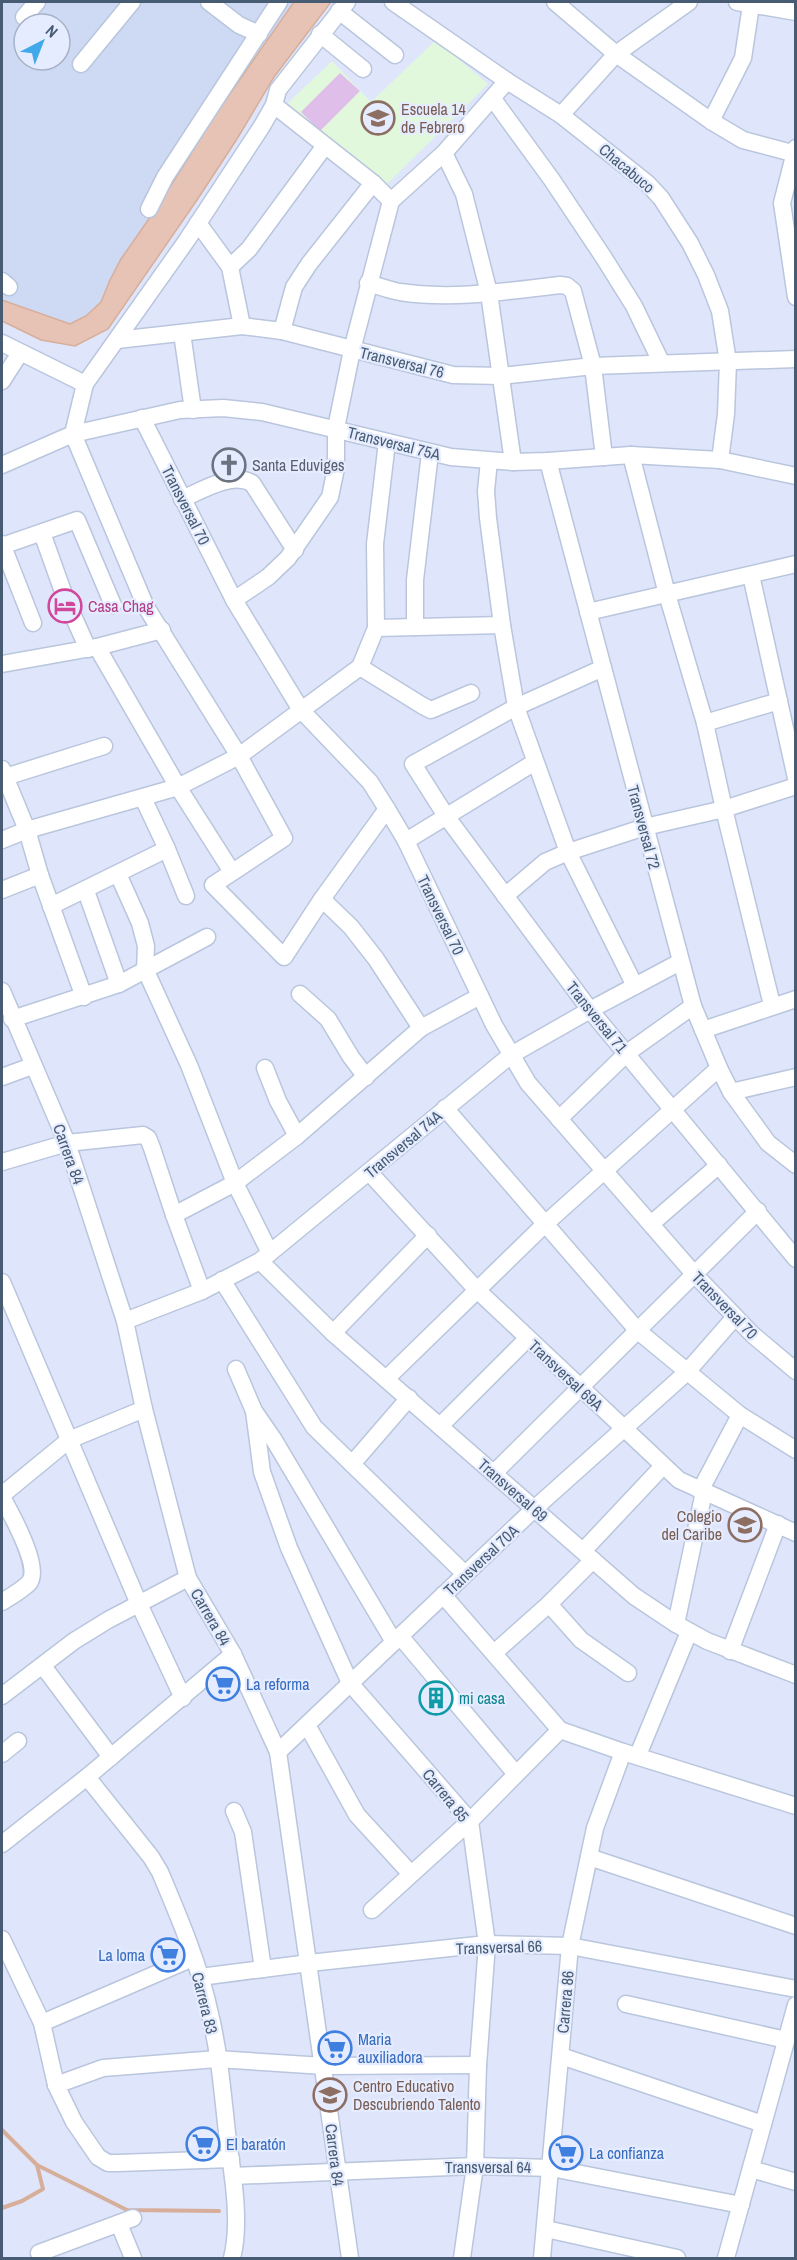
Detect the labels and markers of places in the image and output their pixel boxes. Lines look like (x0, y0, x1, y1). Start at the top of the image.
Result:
place label: Escuela 14 de Febrero (401, 98, 466, 138)
school or university icon: Escuela 14 de Febrero (360, 100, 396, 136)
church icon: Santa Eduviges (211, 447, 247, 483)
place label: Santa Eduviges (252, 454, 345, 476)
hotel icon: Casa Chag (47, 588, 83, 624)
place label: Casa Chag (88, 595, 154, 617)
place label: Colegio del Caribe (661, 1505, 722, 1545)
school or university icon: Colegio del Caribe (727, 1507, 763, 1543)
supermarket icon: La reforma (205, 1666, 241, 1702)
place label: La reforma (246, 1673, 310, 1695)
building icon: mi casa (418, 1680, 454, 1716)
place label: mi casa (459, 1687, 506, 1709)
supermarket icon: La loma (150, 1937, 186, 1973)
place label: La loma (98, 1944, 146, 1966)
place label: Maria auxiliadora (358, 2028, 424, 2068)
supermarket icon: Maria auxiliadora (317, 2030, 353, 2066)
place label: Centro Educativo Descubriendo Talento (353, 2075, 481, 2115)
school or university icon: Centro Educativo Descubriendo Talento (312, 2077, 348, 2113)
supermarket icon: El baratón (185, 2126, 221, 2162)
place label: El baratón (226, 2133, 286, 2155)
supermarket icon: La confianza (548, 2135, 584, 2171)
place label: La confianza (589, 2142, 665, 2164)

